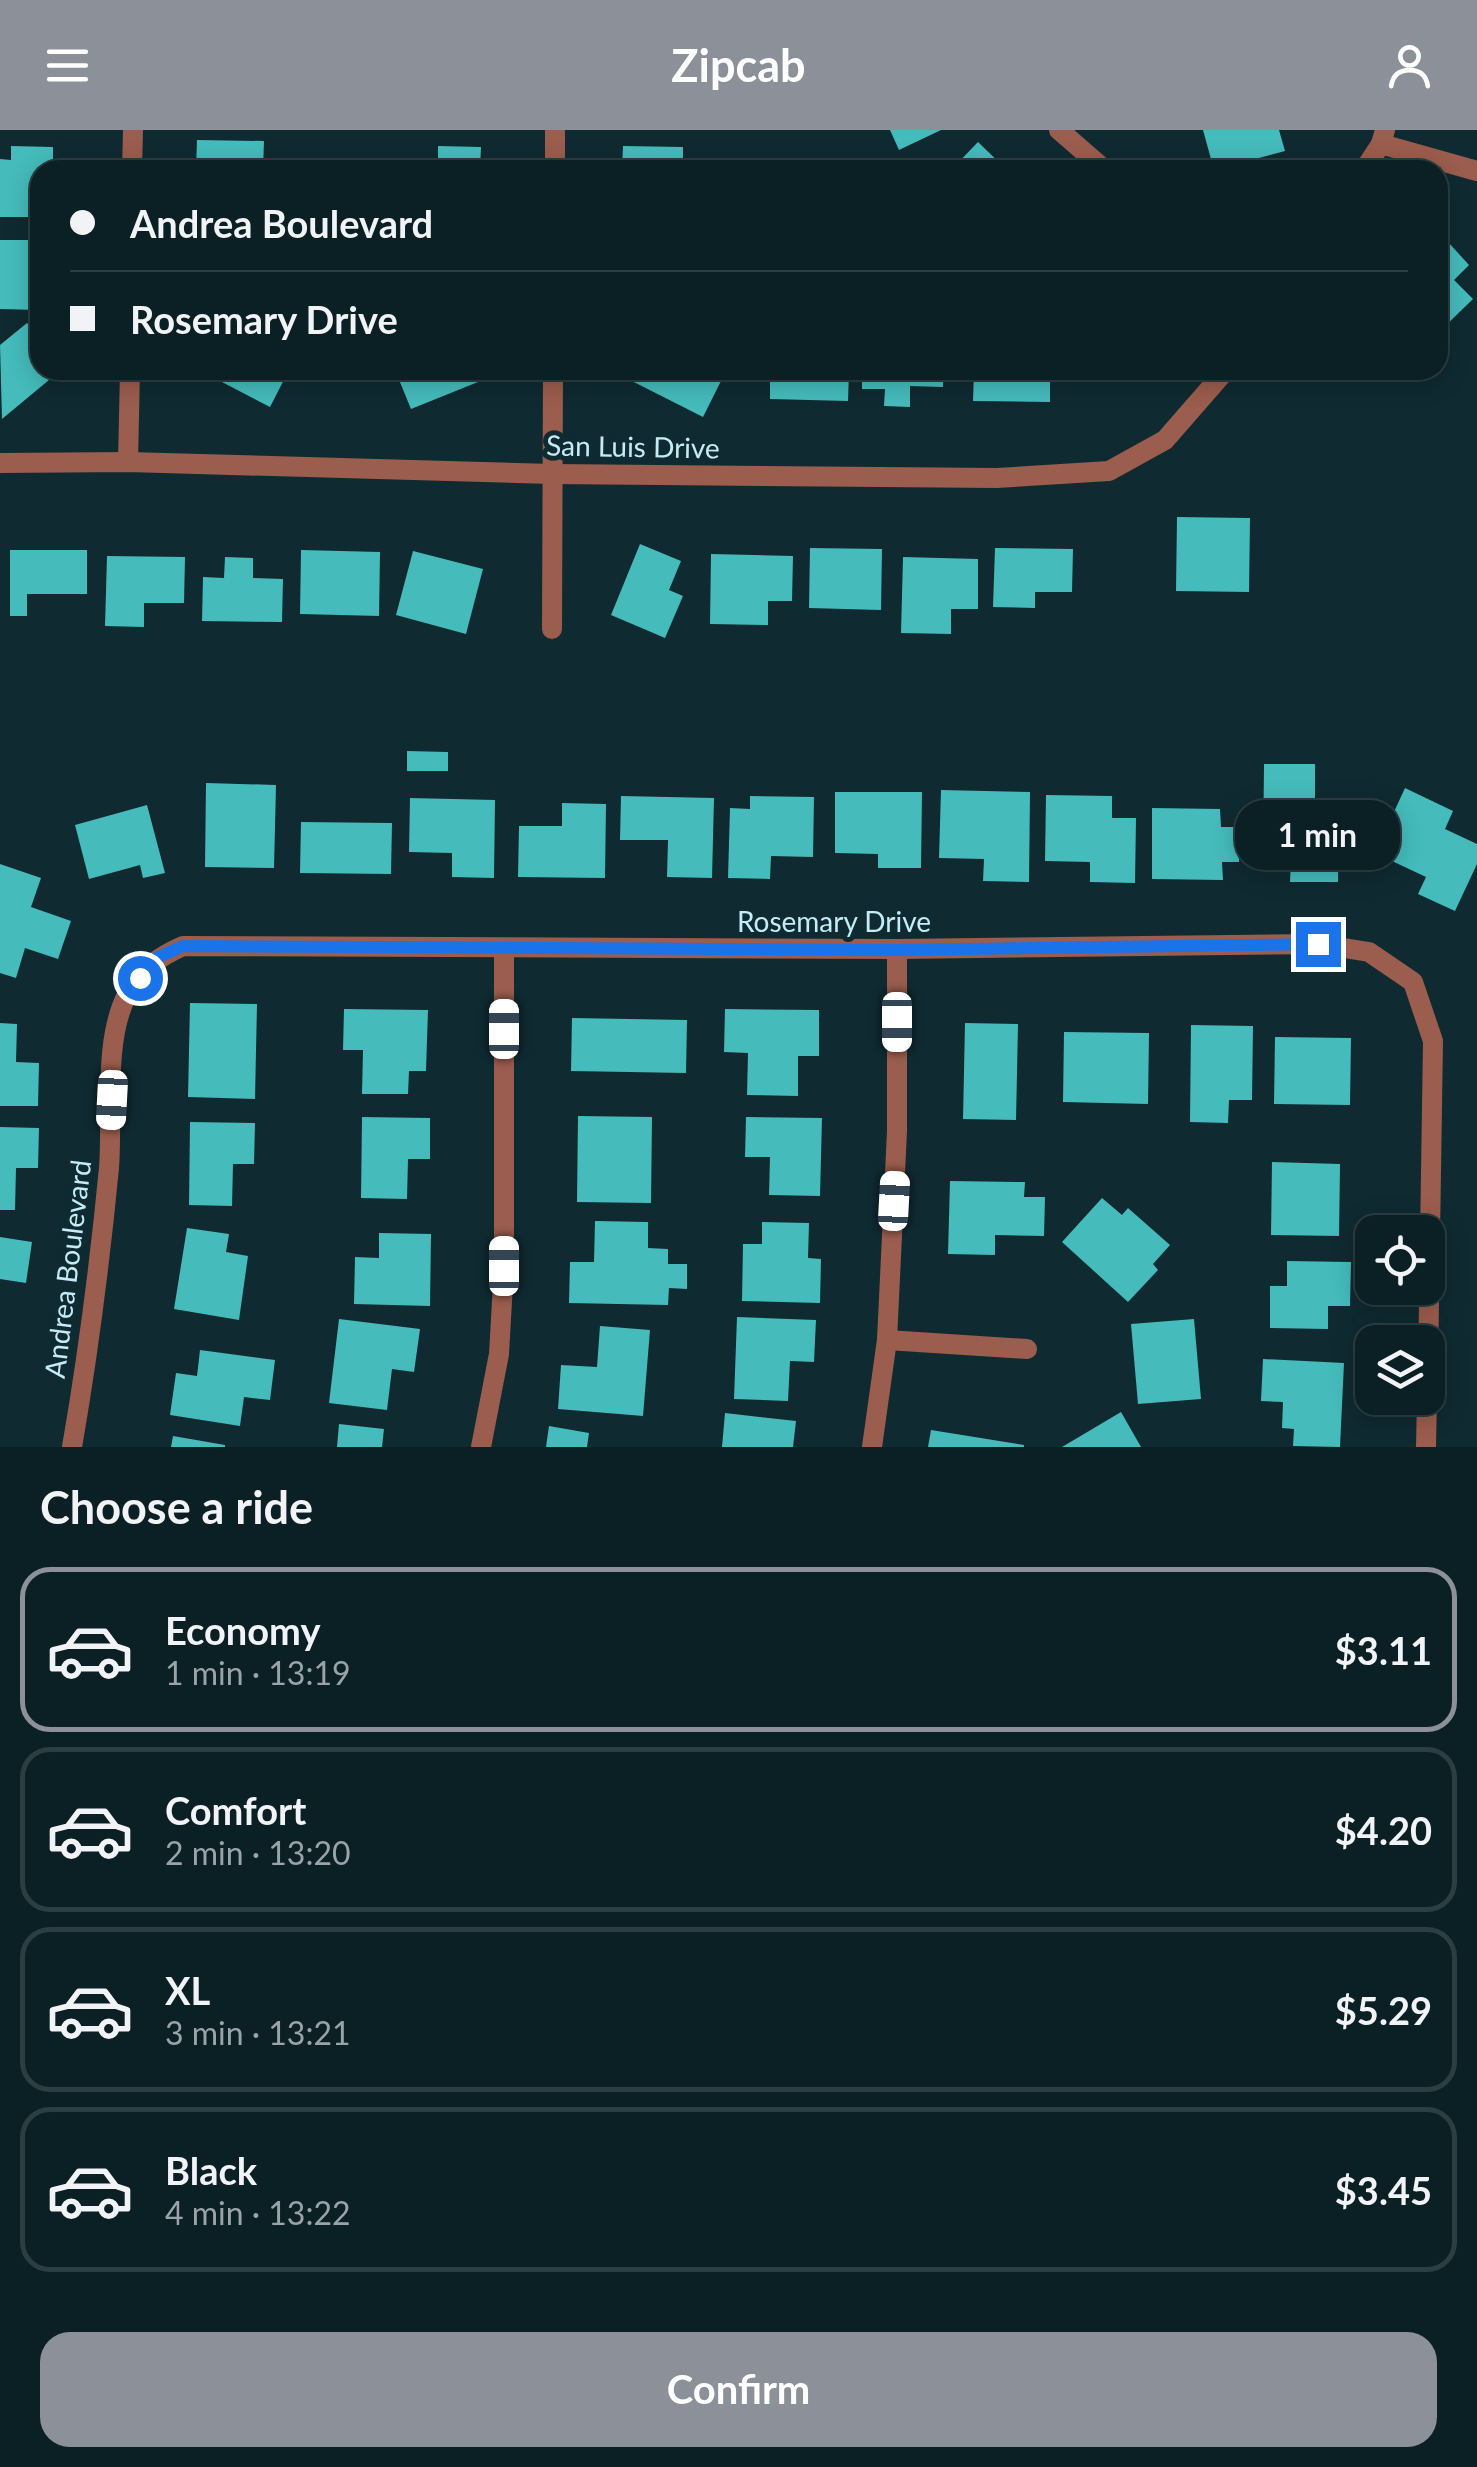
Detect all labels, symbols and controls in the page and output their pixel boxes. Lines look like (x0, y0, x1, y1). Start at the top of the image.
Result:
icon: menu (40, 38, 95, 93)
text: Zipcab (671, 38, 806, 92)
icon: person (1382, 38, 1437, 93)
text: Andrea Boulevard (130, 200, 433, 246)
text: Rosemary Drive (130, 296, 398, 342)
street label: San Luis Drive (546, 427, 720, 465)
callout: 1 min (1236, 799, 1400, 869)
text: 1 min (1278, 815, 1357, 854)
street label: Rosemary Drive (737, 904, 931, 938)
route end (1296, 922, 1341, 967)
route start (118, 956, 163, 1001)
car (882, 992, 912, 1052)
car (489, 999, 519, 1059)
car (95, 1069, 129, 1131)
street label: Andrea Boulevard (37, 1158, 97, 1380)
car (877, 1170, 911, 1232)
map controls (1355, 1215, 1445, 1415)
button: locate (1355, 1215, 1445, 1305)
car (489, 1236, 519, 1296)
button: layers (1355, 1325, 1445, 1415)
text: Choose a ride (40, 1480, 313, 1534)
icon: car (45, 1605, 135, 1695)
text: Economy (165, 1607, 320, 1653)
text: $3.11 (1335, 1627, 1432, 1673)
text: 1 min · 13:19 (165, 1653, 351, 1692)
icon: car (45, 1785, 135, 1875)
text: Comfort (165, 1787, 306, 1833)
text: $4.20 (1335, 1807, 1432, 1853)
text: 2 min · 13:20 (165, 1833, 351, 1872)
icon: car (45, 1965, 135, 2055)
text: XL (165, 1967, 210, 2013)
text: $5.29 (1335, 1987, 1432, 2033)
text: 3 min · 13:21 (165, 2013, 351, 2052)
icon: car (45, 2145, 135, 2235)
text: Black (165, 2147, 257, 2193)
text: $3.45 (1335, 2167, 1432, 2213)
text: 4 min · 13:22 (165, 2193, 351, 2232)
button: Confirm (40, 2332, 1437, 2447)

